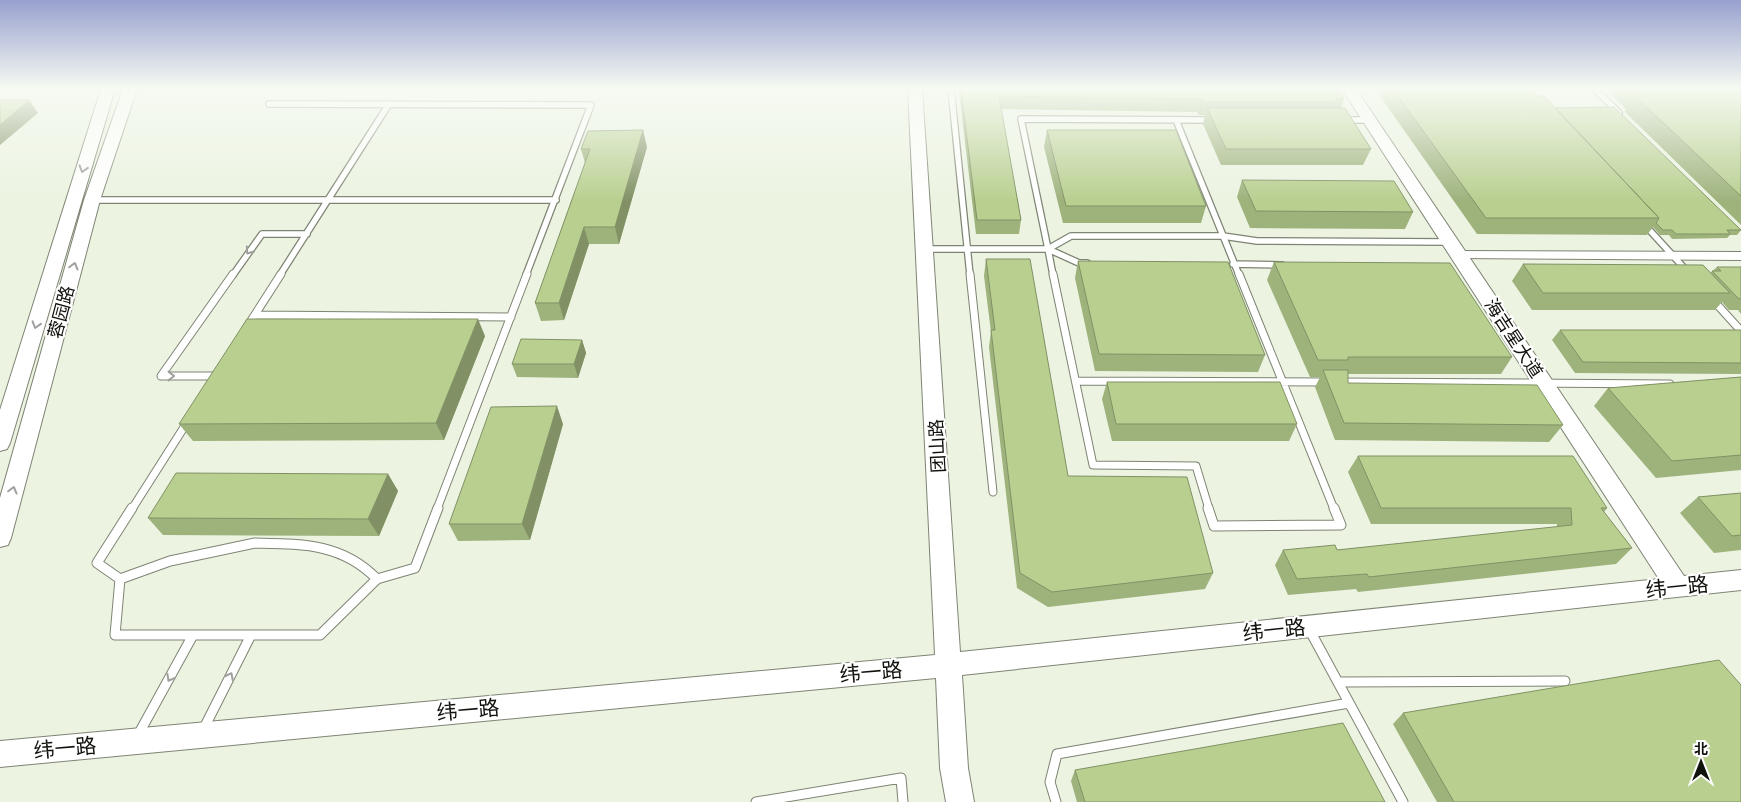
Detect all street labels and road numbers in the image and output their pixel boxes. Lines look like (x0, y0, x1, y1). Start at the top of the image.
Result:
street label: 蓉园路 (42, 283, 80, 341)
street label: 海吉星大道 (1479, 293, 1549, 383)
street label: 团山路 (923, 418, 951, 474)
street label: 纬一路 (1644, 569, 1710, 605)
street label: 纬一路 (1241, 612, 1307, 648)
street label: 纬一路 (838, 655, 904, 689)
street label: 纬一路 (435, 693, 501, 727)
street label: 纬一路 (32, 731, 98, 765)

